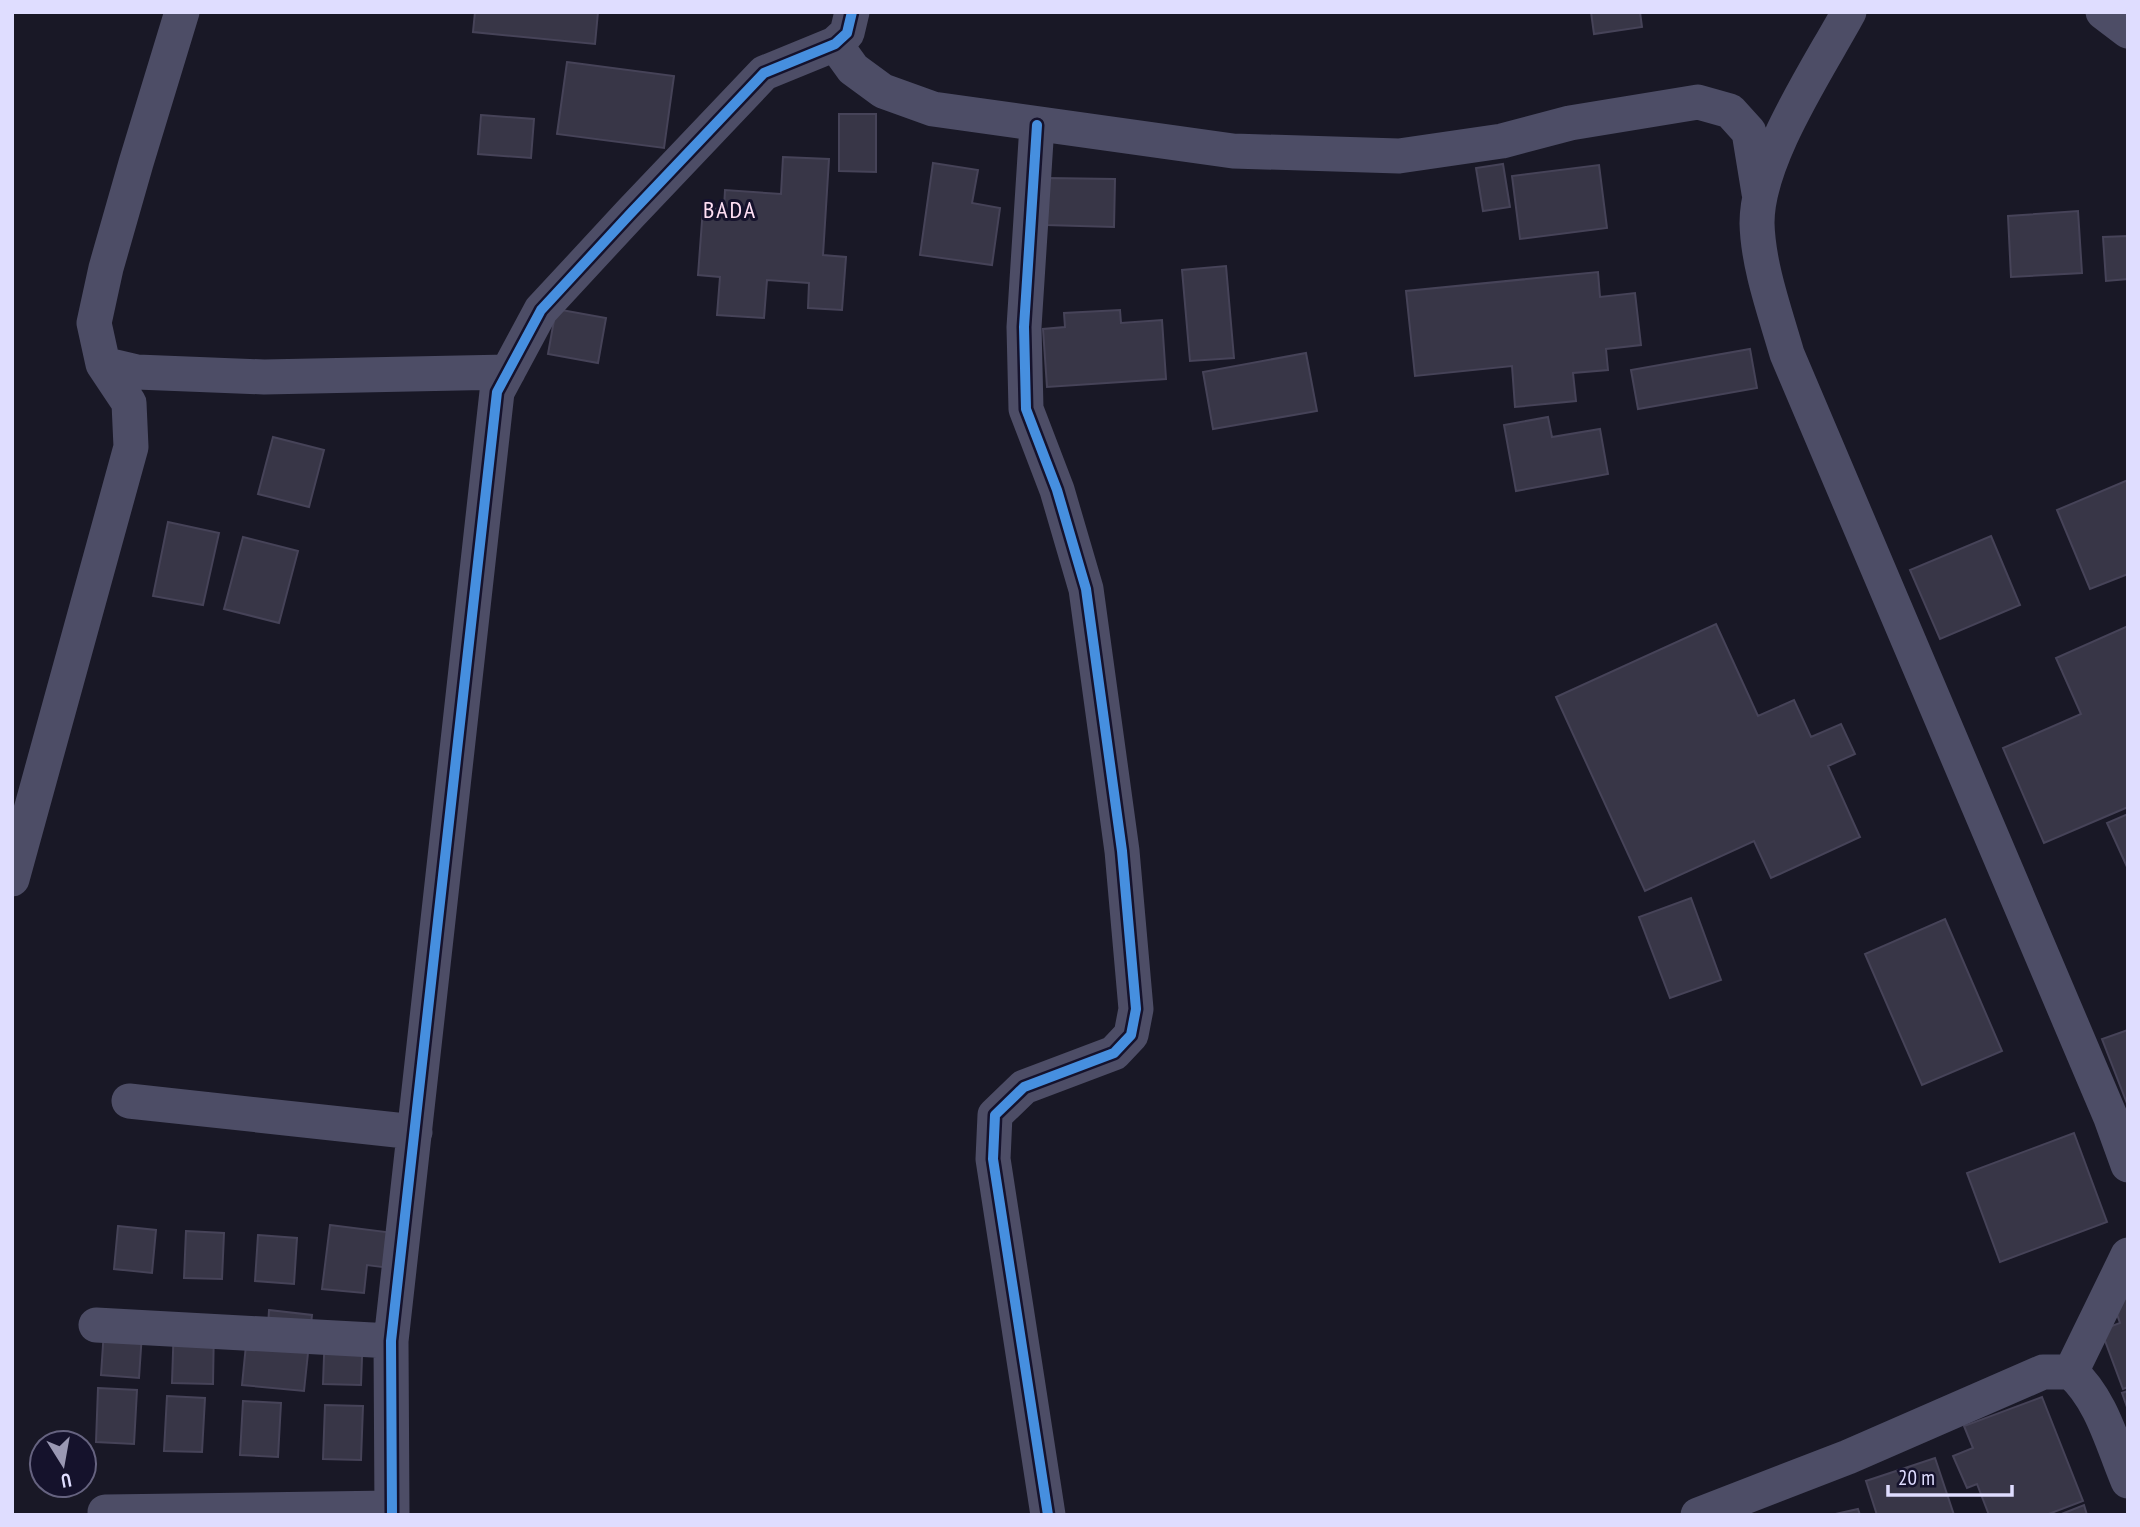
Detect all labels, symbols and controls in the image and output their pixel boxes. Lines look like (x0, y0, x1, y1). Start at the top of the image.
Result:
district label: BADA (703, 194, 757, 225)
north arrow (28, 1429, 98, 1499)
scale bar (1888, 1454, 2012, 1498)
text: 20 m (1898, 1464, 1935, 1491)
text: U (59, 1468, 73, 1493)

